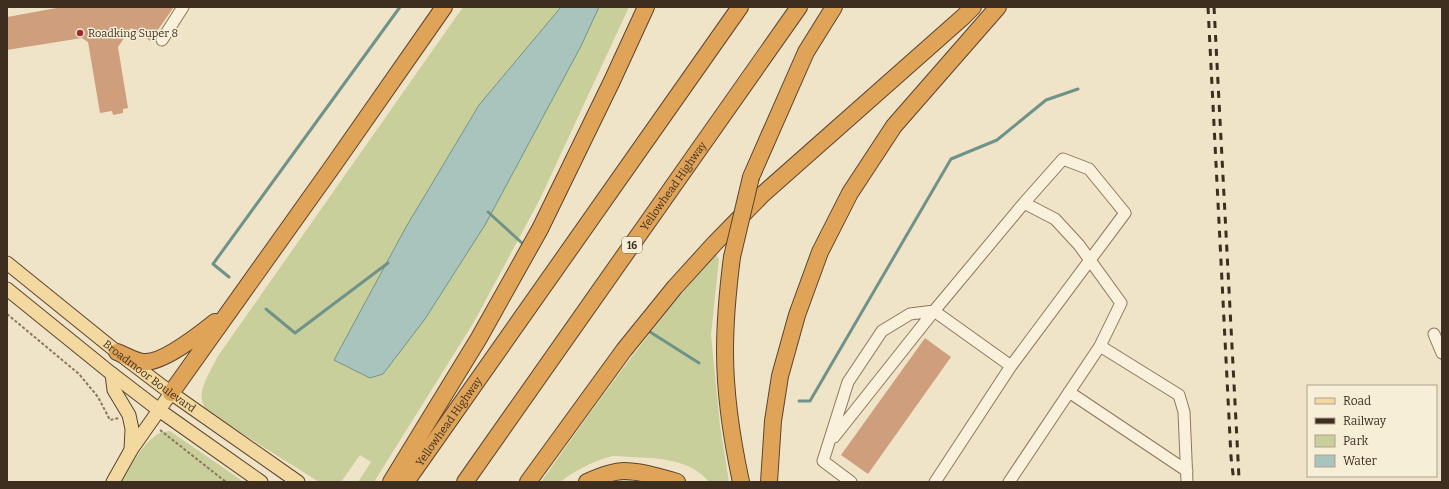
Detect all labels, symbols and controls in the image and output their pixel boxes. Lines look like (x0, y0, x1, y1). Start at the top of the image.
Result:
place label: Roadking Super 8 (88, 27, 178, 40)
marker: Roadking Super 8 (75, 28, 85, 38)
street label: Yellowhead Highway (638, 139, 709, 233)
road number: 16 (622, 237, 642, 253)
street label: Broadmoor Boulevard (100, 337, 199, 416)
street label: Yellowhead Highway (413, 375, 485, 469)
legend (1307, 385, 1437, 477)
text: Road (1343, 394, 1371, 408)
text: Railway (1343, 414, 1387, 428)
text: Park (1343, 434, 1369, 448)
text: Water (1343, 454, 1378, 468)

